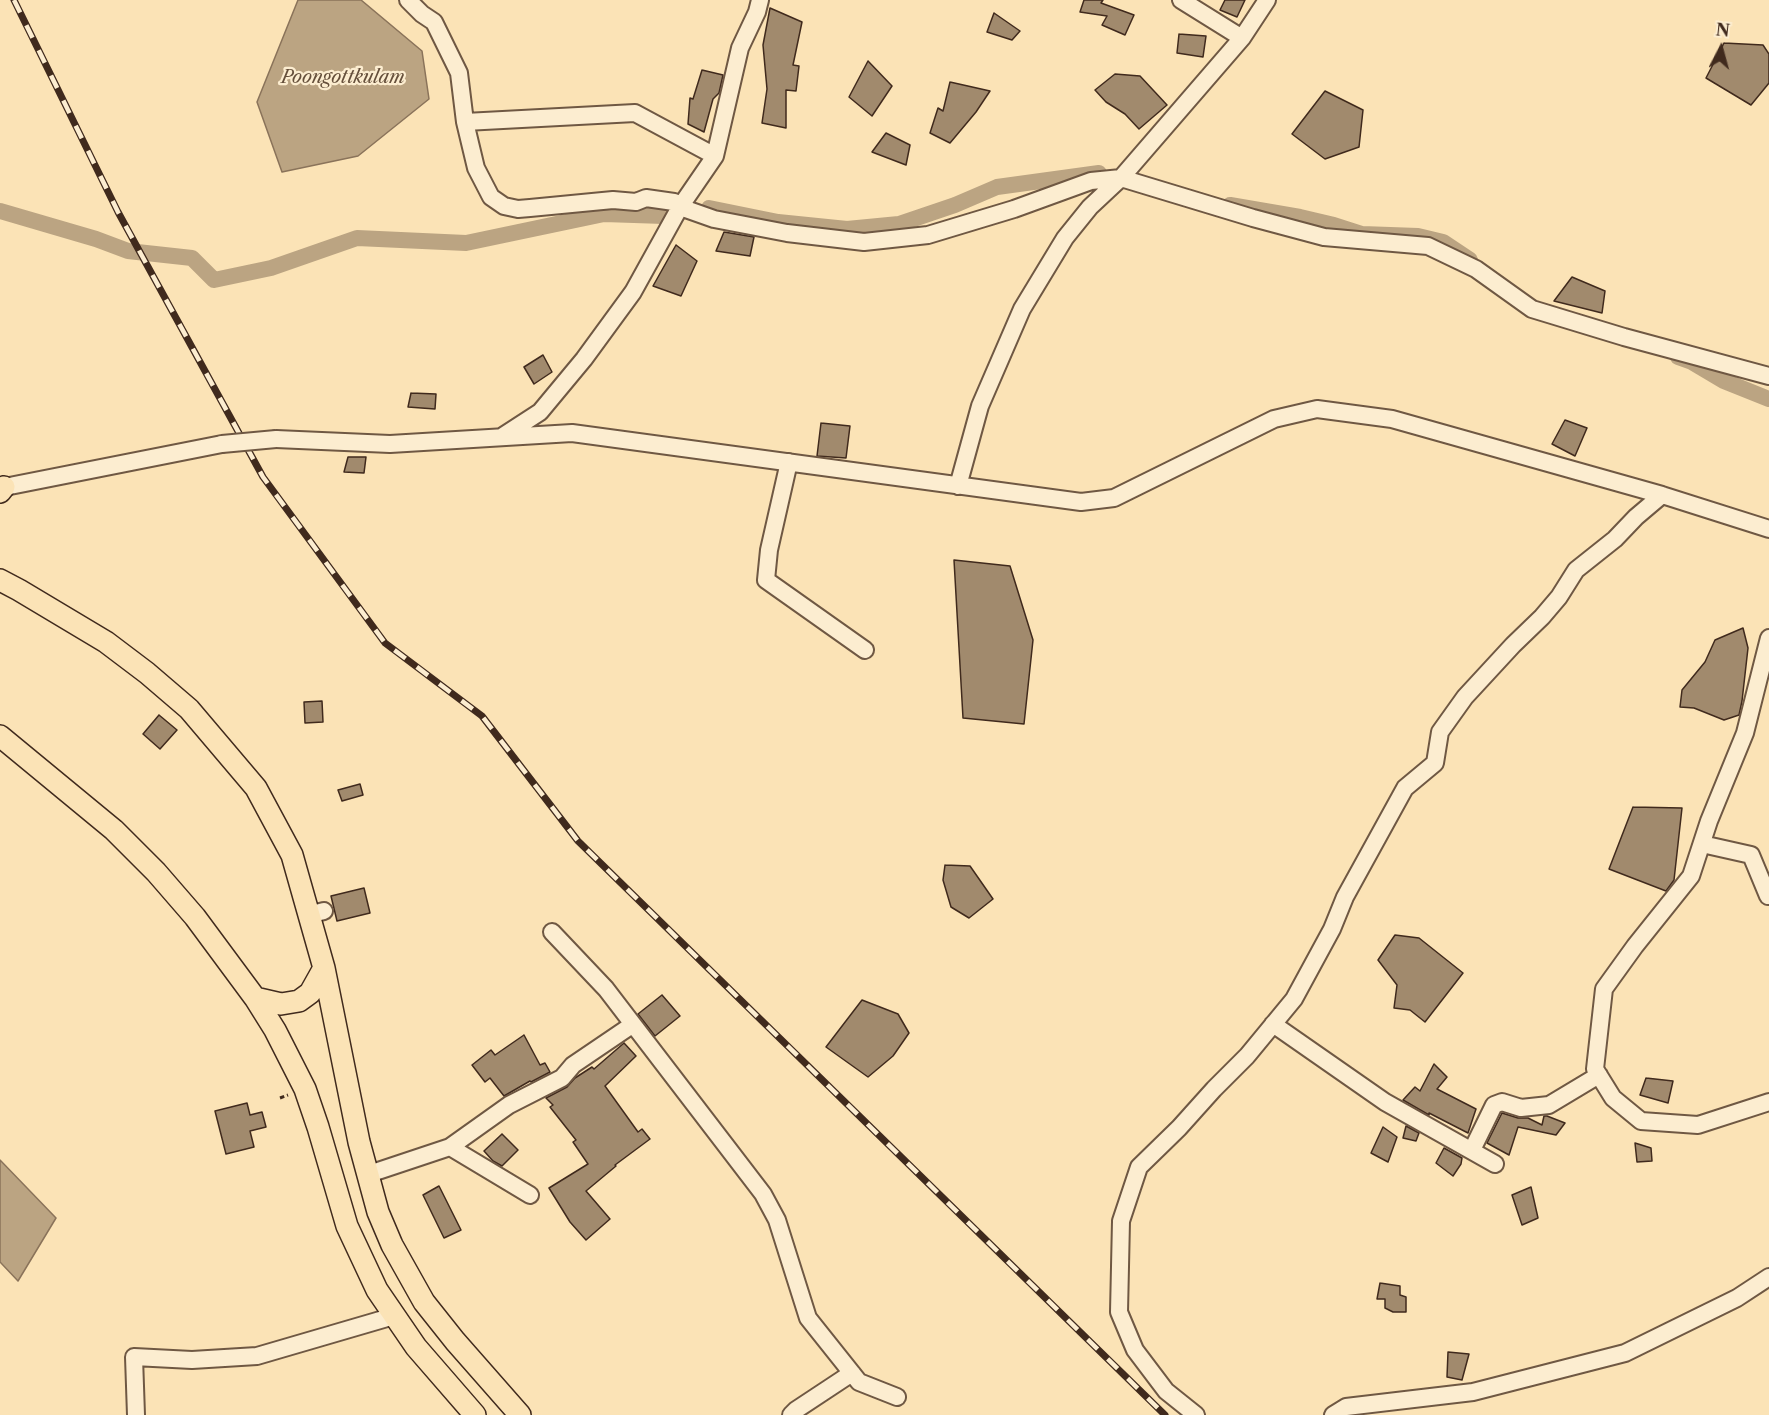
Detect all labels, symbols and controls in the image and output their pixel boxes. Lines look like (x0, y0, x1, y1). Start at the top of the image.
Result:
north arrow (1691, 18, 1751, 78)
text: N (1715, 19, 1731, 41)
water label: Poongottkulam (281, 67, 405, 89)

